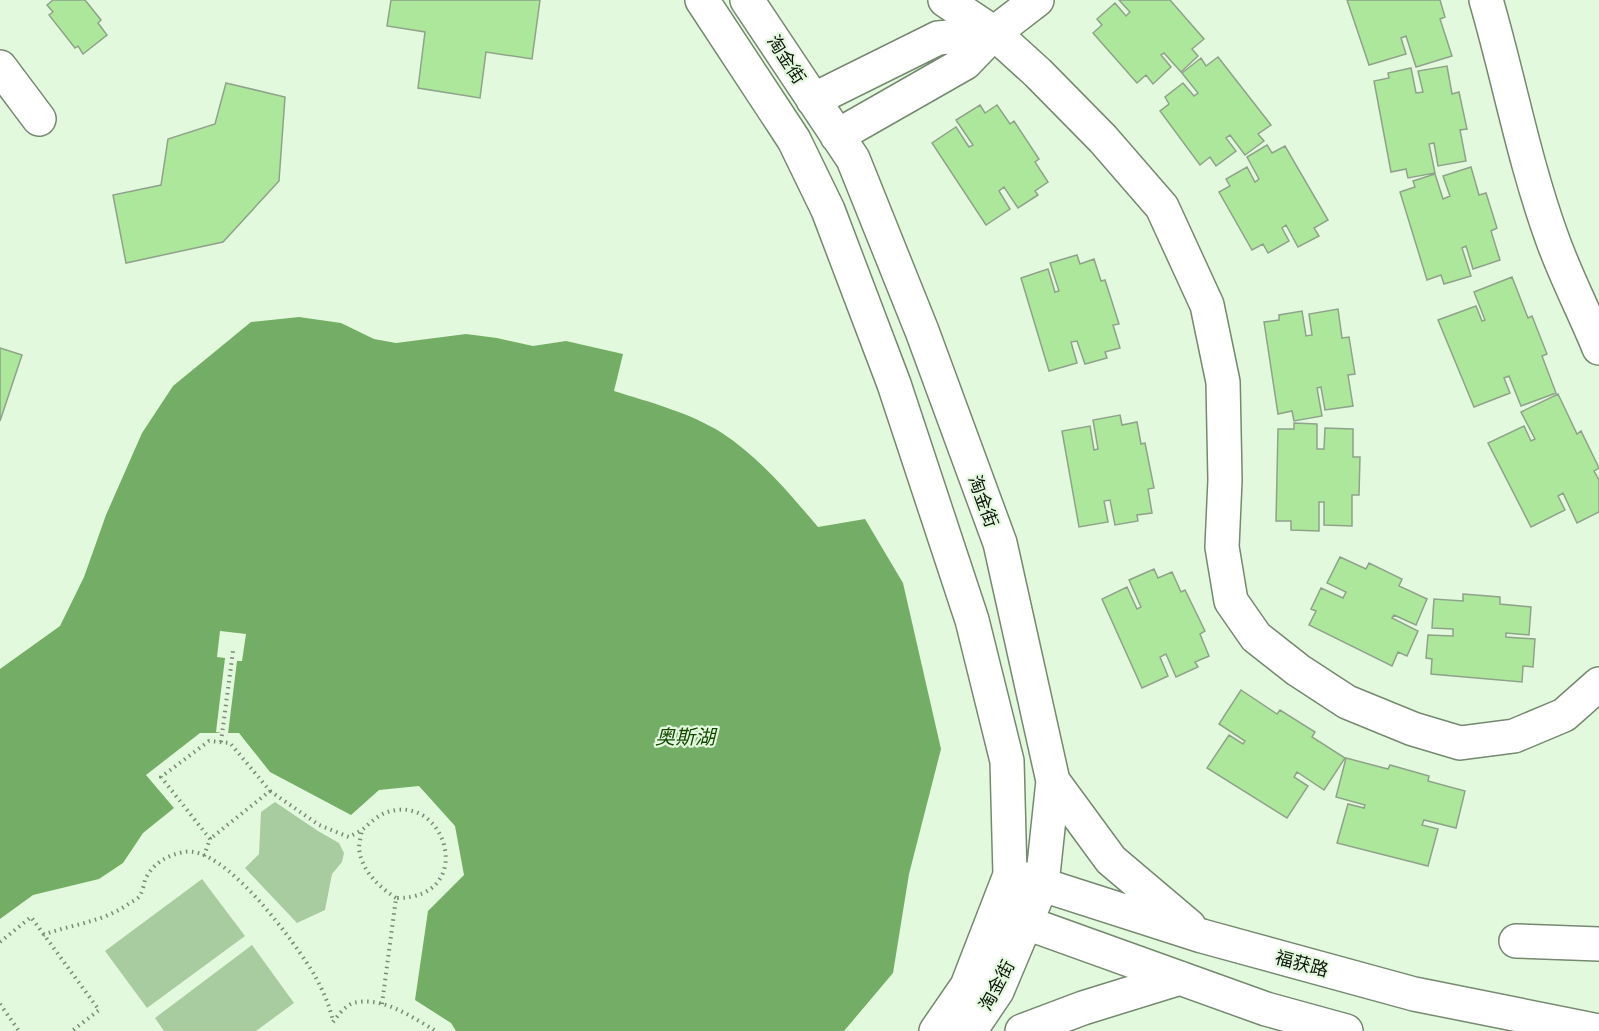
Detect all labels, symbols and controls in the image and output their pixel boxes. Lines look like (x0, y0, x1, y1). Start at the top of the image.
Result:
street label: 淘金街 (763, 30, 811, 88)
street label: 淘金街 (964, 472, 1004, 530)
water label: 奥斯湖 (655, 724, 718, 748)
street label: 福获路 (1273, 945, 1331, 981)
street label: 淘金街 (974, 956, 1018, 1014)

